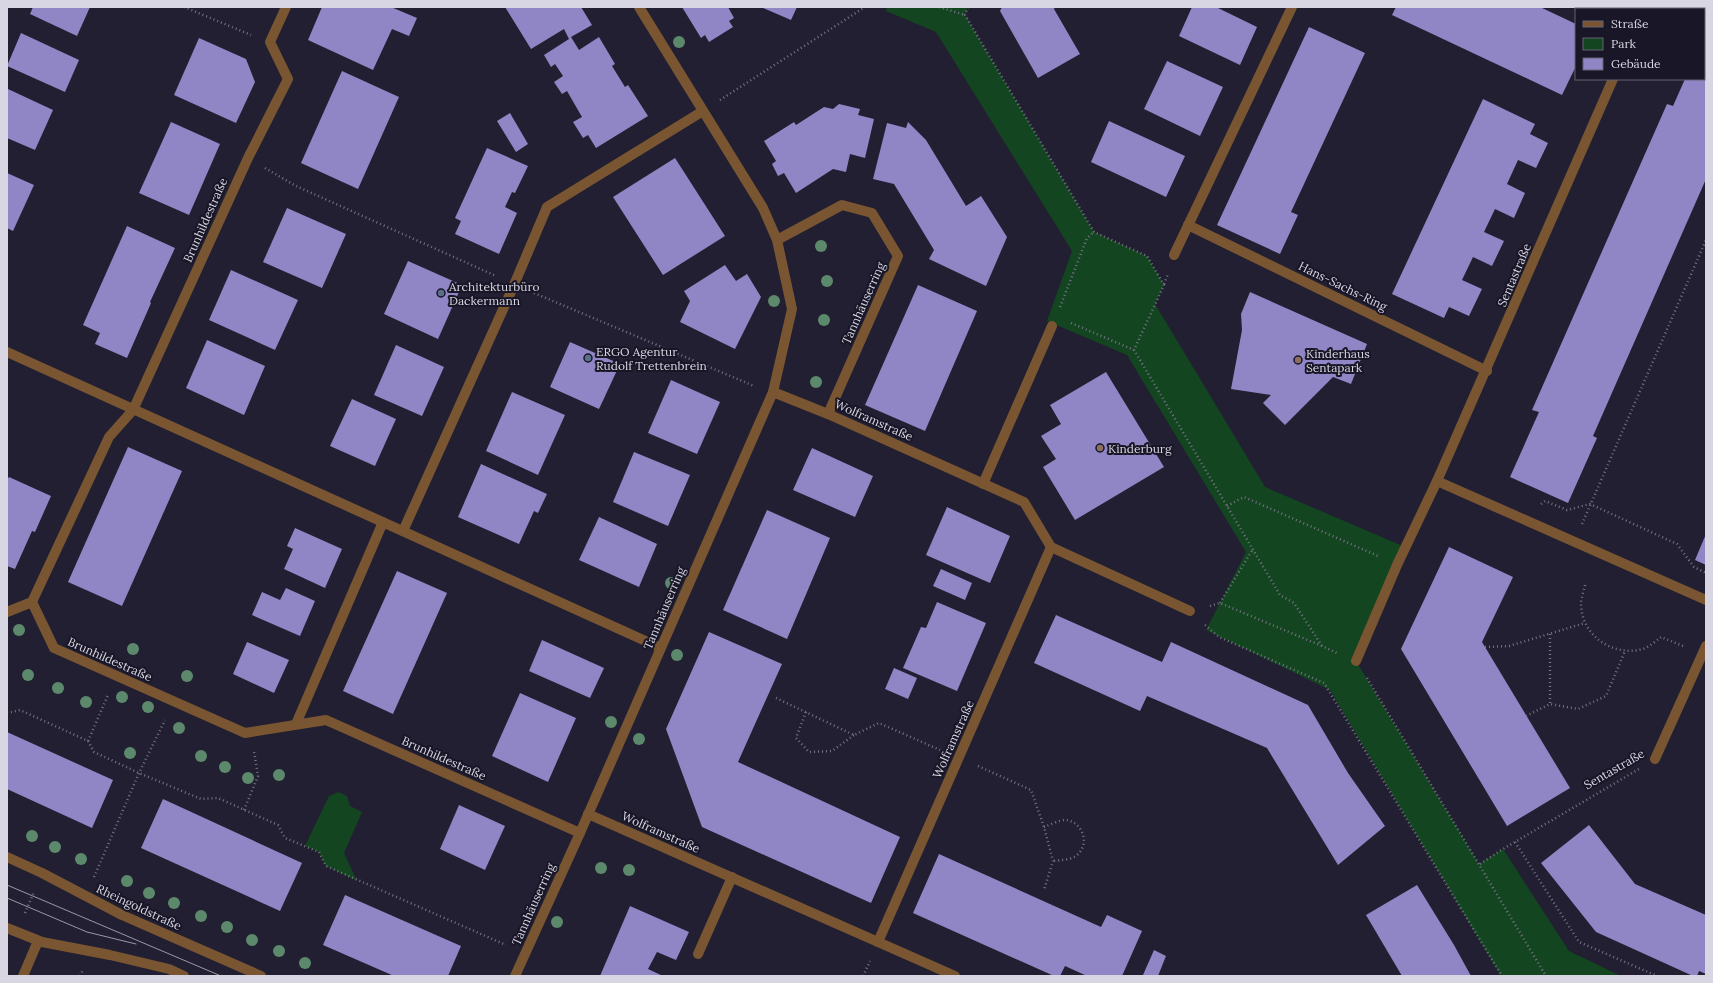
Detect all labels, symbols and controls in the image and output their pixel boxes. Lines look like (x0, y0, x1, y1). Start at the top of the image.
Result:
legend (1575, 8, 1705, 80)
text: Straße (1611, 16, 1649, 31)
text: Park (1611, 36, 1637, 51)
text: Gebäude (1611, 56, 1661, 71)
street label: Brunhildestraße (180, 175, 230, 264)
street label: Sentastraße (1494, 241, 1534, 309)
street label: Hans-Sachs-Ring (1296, 258, 1390, 314)
street label: Tannhäuserring (838, 259, 888, 346)
place label: Architekturbüro Dackermann (448, 279, 540, 308)
marker: Architekturbüro Dackermann (436, 288, 446, 298)
place label: ERGO Agentur Rudolf Trettenbrein (596, 344, 707, 373)
place label: Kinderhaus Sentapark (1306, 346, 1370, 375)
marker: ERGO Agentur Rudolf Trettenbrein (583, 353, 593, 363)
marker: Kinderhaus Sentapark (1293, 355, 1303, 365)
street label: Wolframstraße (833, 396, 916, 444)
place label: Kinderburg (1108, 441, 1172, 456)
marker: Kinderburg (1095, 443, 1105, 453)
street label: Tannhäuserring (640, 564, 688, 652)
street label: Brunhildestraße (66, 634, 155, 684)
street label: Wolframstraße (929, 697, 977, 780)
street label: Brunhildestraße (400, 733, 489, 783)
street label: Sentastraße (1581, 745, 1647, 792)
street label: Wolframstraße (620, 808, 703, 856)
street label: Tannhäuserring (508, 860, 558, 947)
street label: Rheingoldstraße (94, 881, 184, 933)

